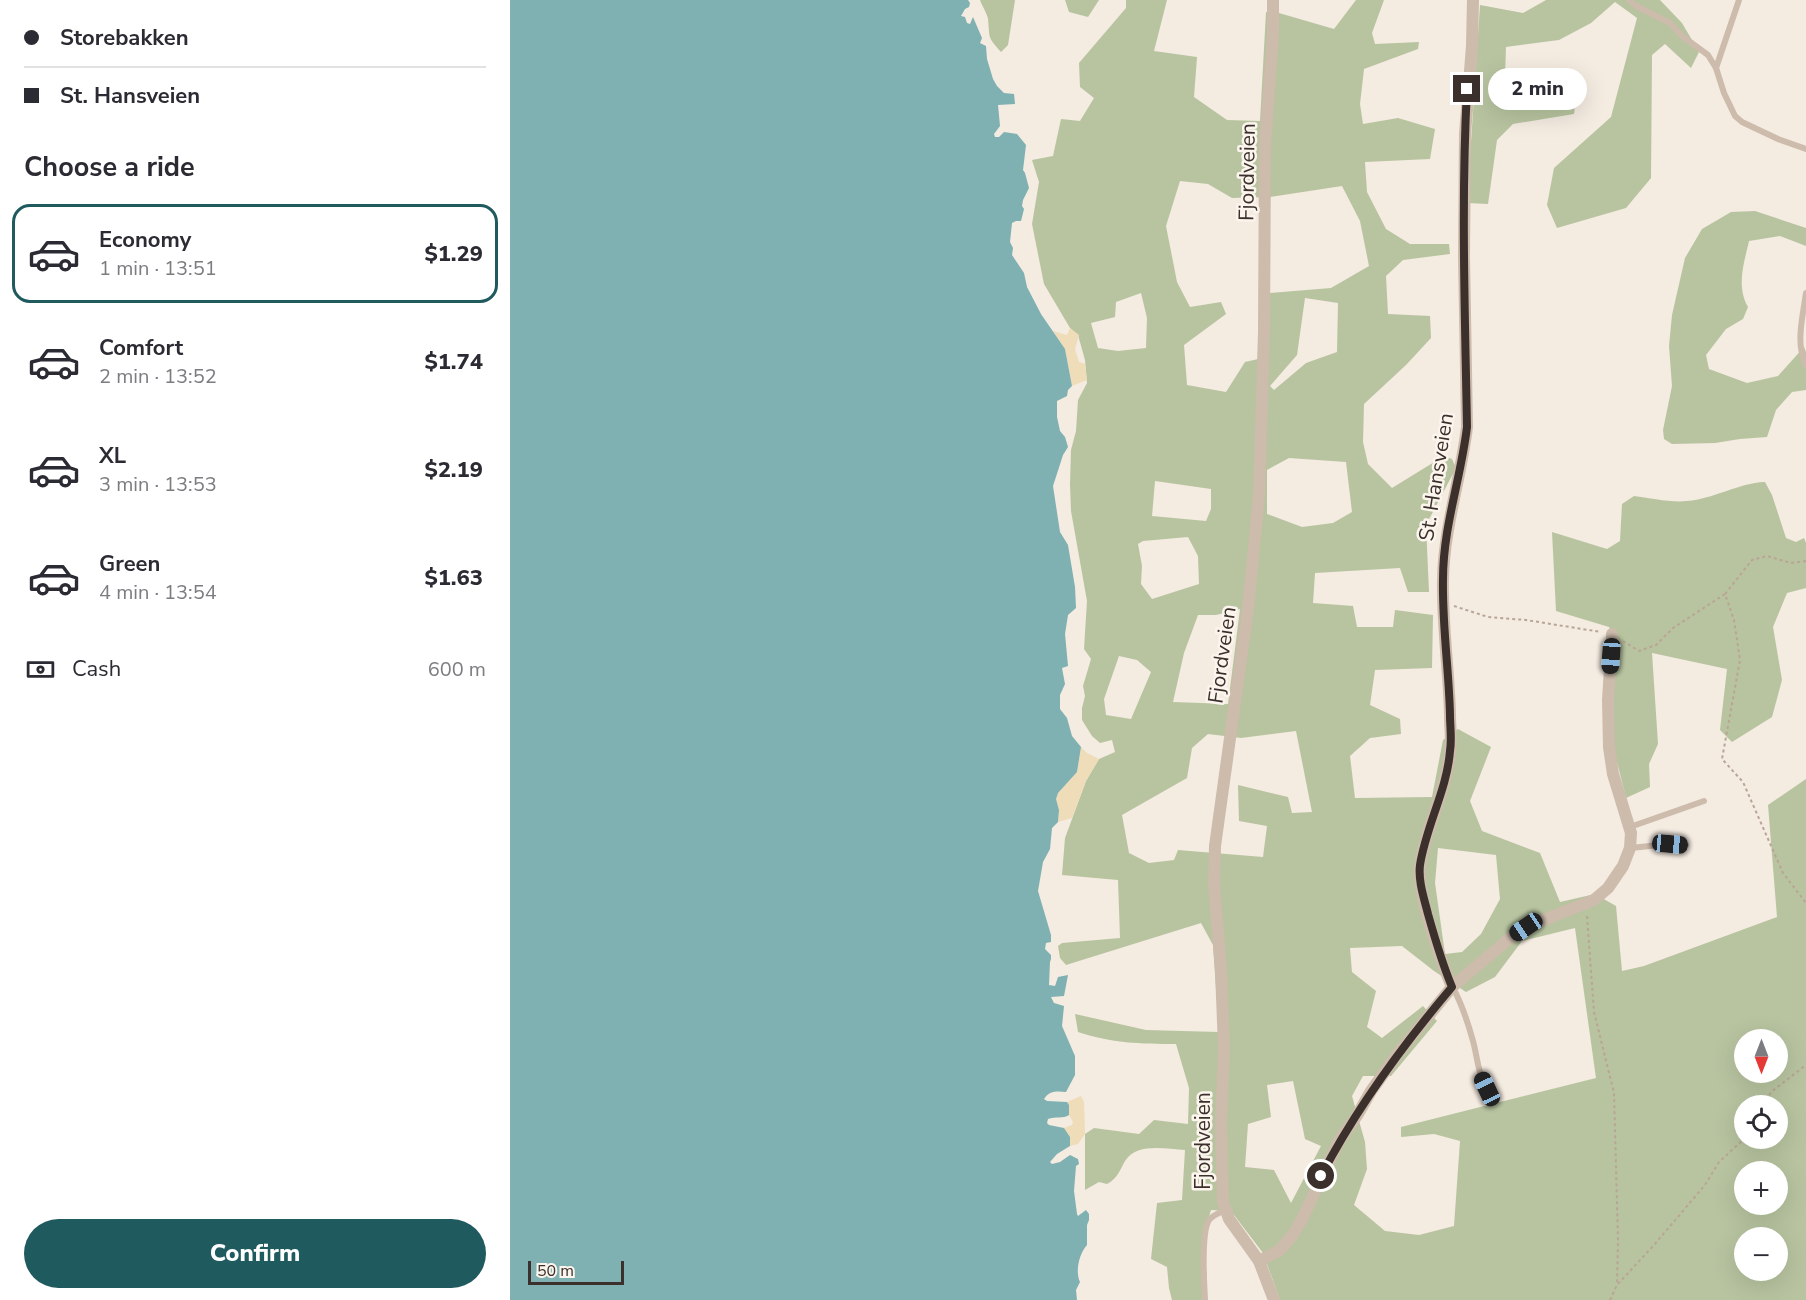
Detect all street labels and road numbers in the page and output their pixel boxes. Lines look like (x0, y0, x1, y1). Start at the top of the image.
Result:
street label: Fjordveien (1232, 123, 1262, 221)
street label: St. Hansveien (1412, 411, 1460, 543)
street label: Fjordveien (1201, 605, 1243, 705)
street label: Fjordveien (1189, 1092, 1217, 1190)

